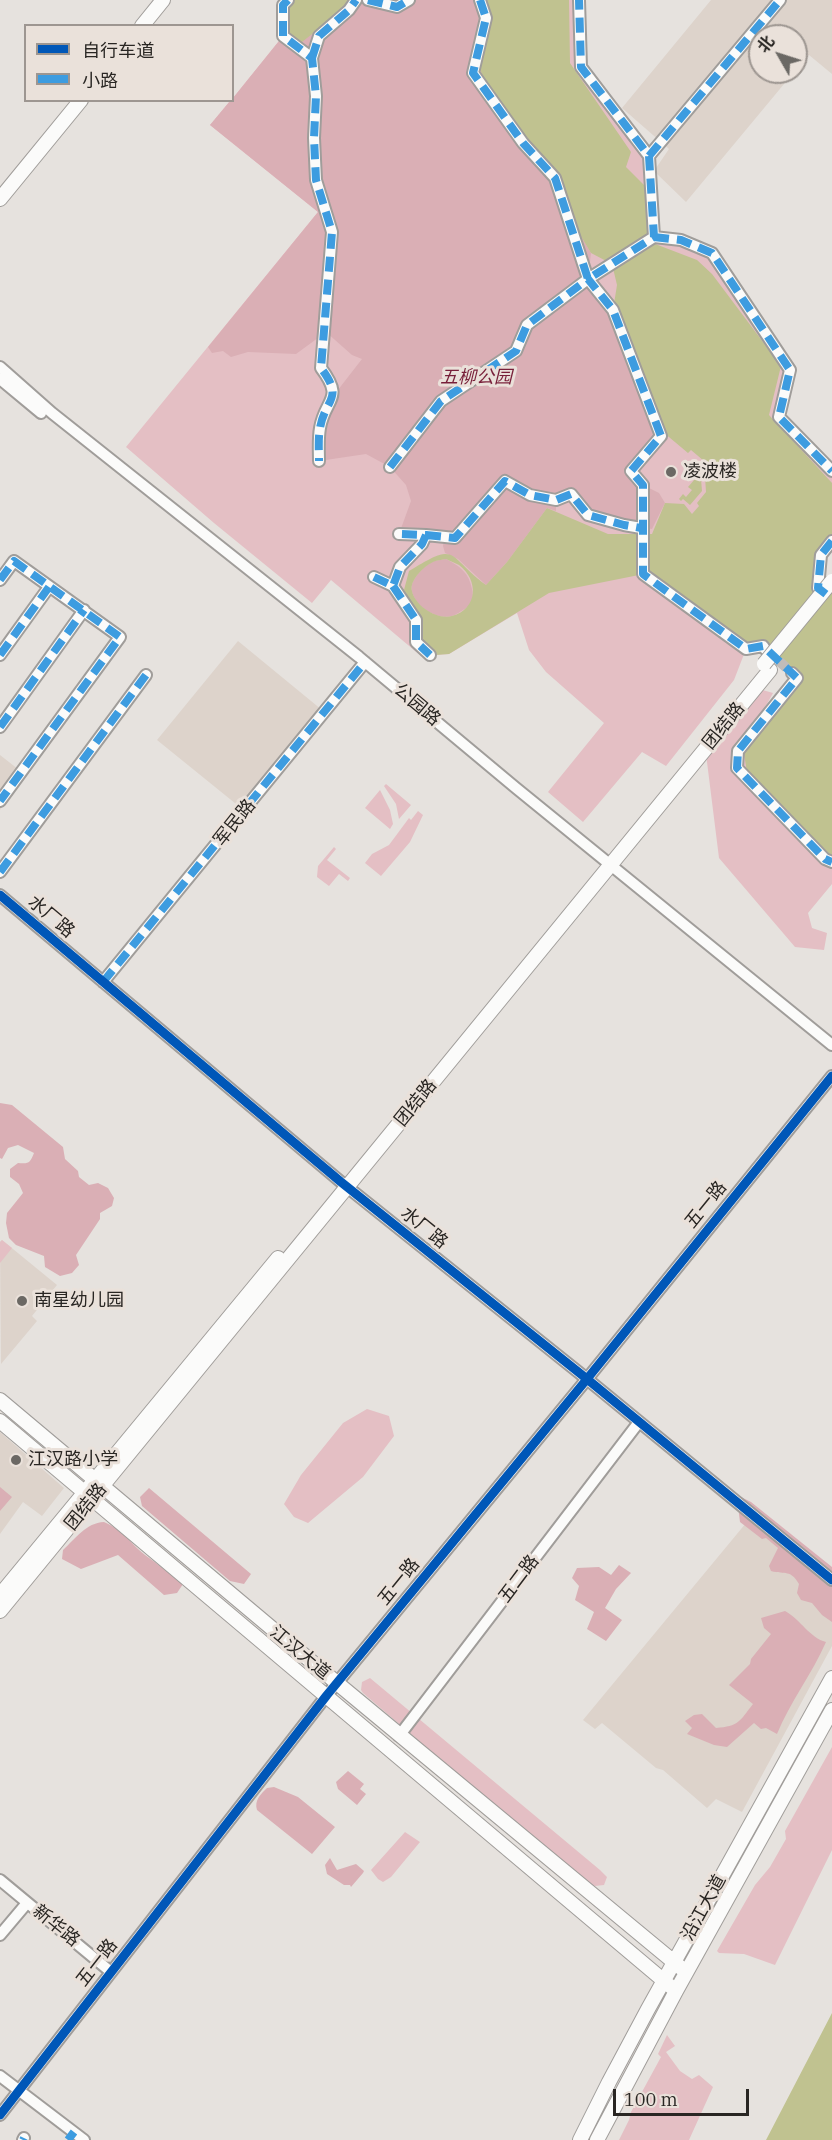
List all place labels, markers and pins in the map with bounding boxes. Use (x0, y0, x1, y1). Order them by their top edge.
place label: 凌波楼 (683, 461, 737, 483)
marker: 凌波楼 (664, 465, 678, 479)
place label: 南星幼儿园 (34, 1290, 124, 1312)
marker: 南星幼儿园 (15, 1294, 29, 1308)
place label: 江汉路小学 (28, 1449, 118, 1471)
marker: 江汉路小学 (9, 1453, 23, 1467)

